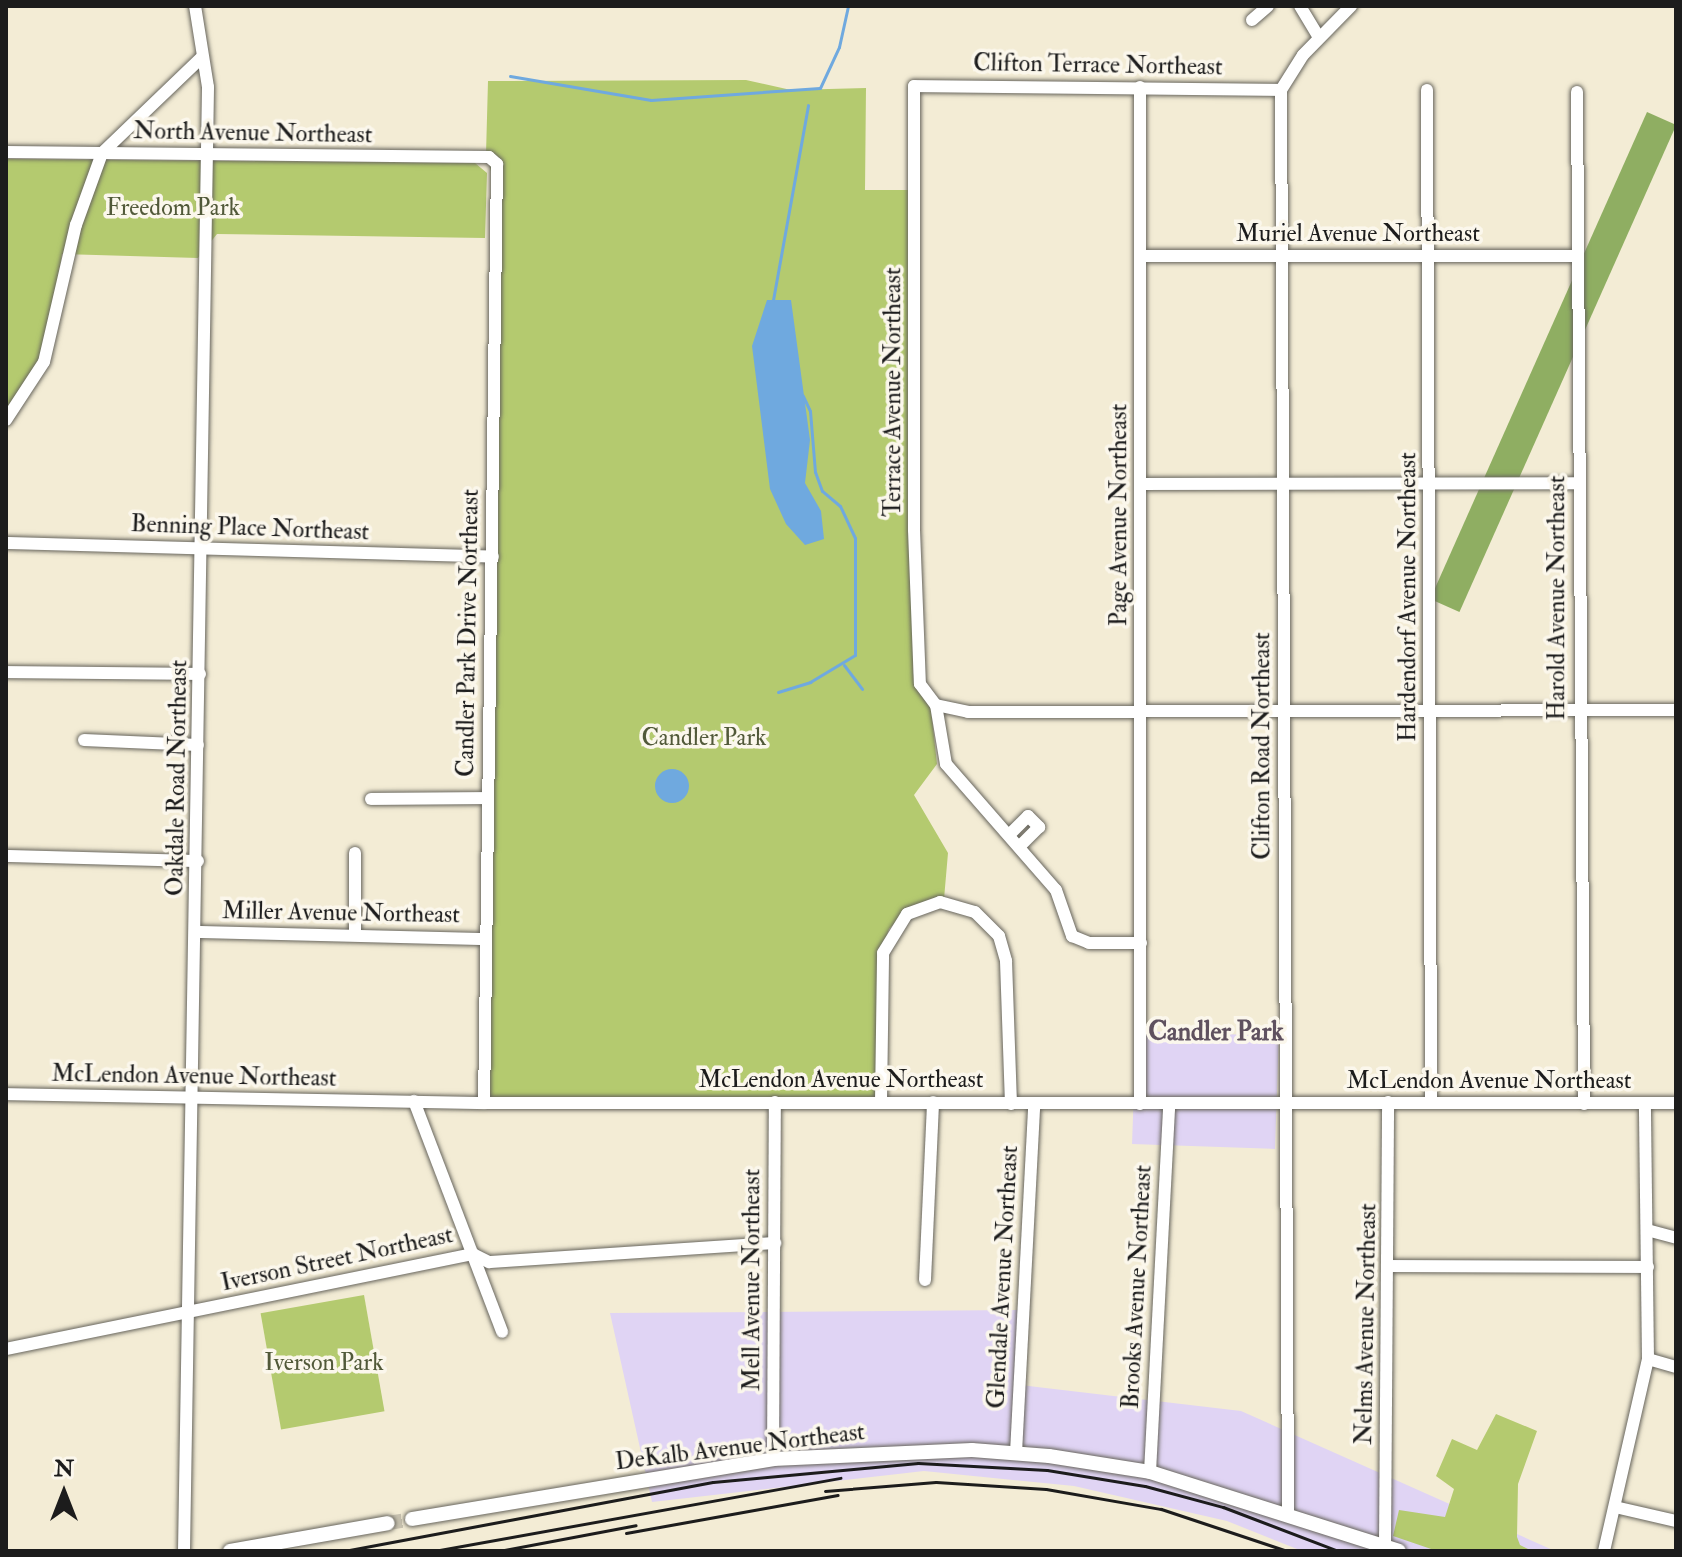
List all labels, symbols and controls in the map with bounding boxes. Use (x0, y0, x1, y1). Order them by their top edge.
street label: Clifton Terrace Northeast (973, 48, 1223, 82)
street label: North Avenue Northeast (133, 117, 373, 149)
park label: Freedom Park (106, 194, 240, 222)
street label: Muriel Avenue Northeast (1236, 220, 1480, 248)
street label: Terrace Avenue Northeast (879, 267, 907, 517)
street label: Page Avenue Northeast (1105, 404, 1133, 626)
street label: Hardendorf Avenue Northeast (1394, 452, 1422, 742)
street label: Harold Avenue Northeast (1543, 476, 1571, 720)
street label: Candler Park Drive Northeast (451, 489, 485, 777)
street label: Benning Place Northeast (130, 509, 370, 547)
street label: Clifton Road Northeast (1248, 632, 1276, 860)
street label: Oakdale Road Northeast (161, 660, 193, 896)
park label: Candler Park (641, 724, 767, 752)
street label: Miller Avenue Northeast (222, 897, 460, 929)
district label: Candler Park (1148, 1017, 1284, 1049)
street label: McLendon Avenue Northeast (51, 1059, 337, 1093)
street label: McLendon Avenue Northeast (698, 1066, 984, 1094)
street label: McLendon Avenue Northeast (1346, 1067, 1632, 1095)
street label: Glendale Avenue Northeast (982, 1145, 1024, 1409)
street label: Brooks Avenue Northeast (1116, 1164, 1158, 1410)
street label: Mell Avenue Northeast (738, 1169, 766, 1391)
street label: Nelms Avenue Northeast (1349, 1203, 1383, 1445)
street label: Iverson Street Northeast (218, 1220, 456, 1298)
park label: Iverson Park (264, 1349, 384, 1377)
street label: DeKalb Avenue Northeast (614, 1417, 866, 1477)
north arrow (24, 1453, 104, 1533)
text: N (54, 1455, 74, 1483)

